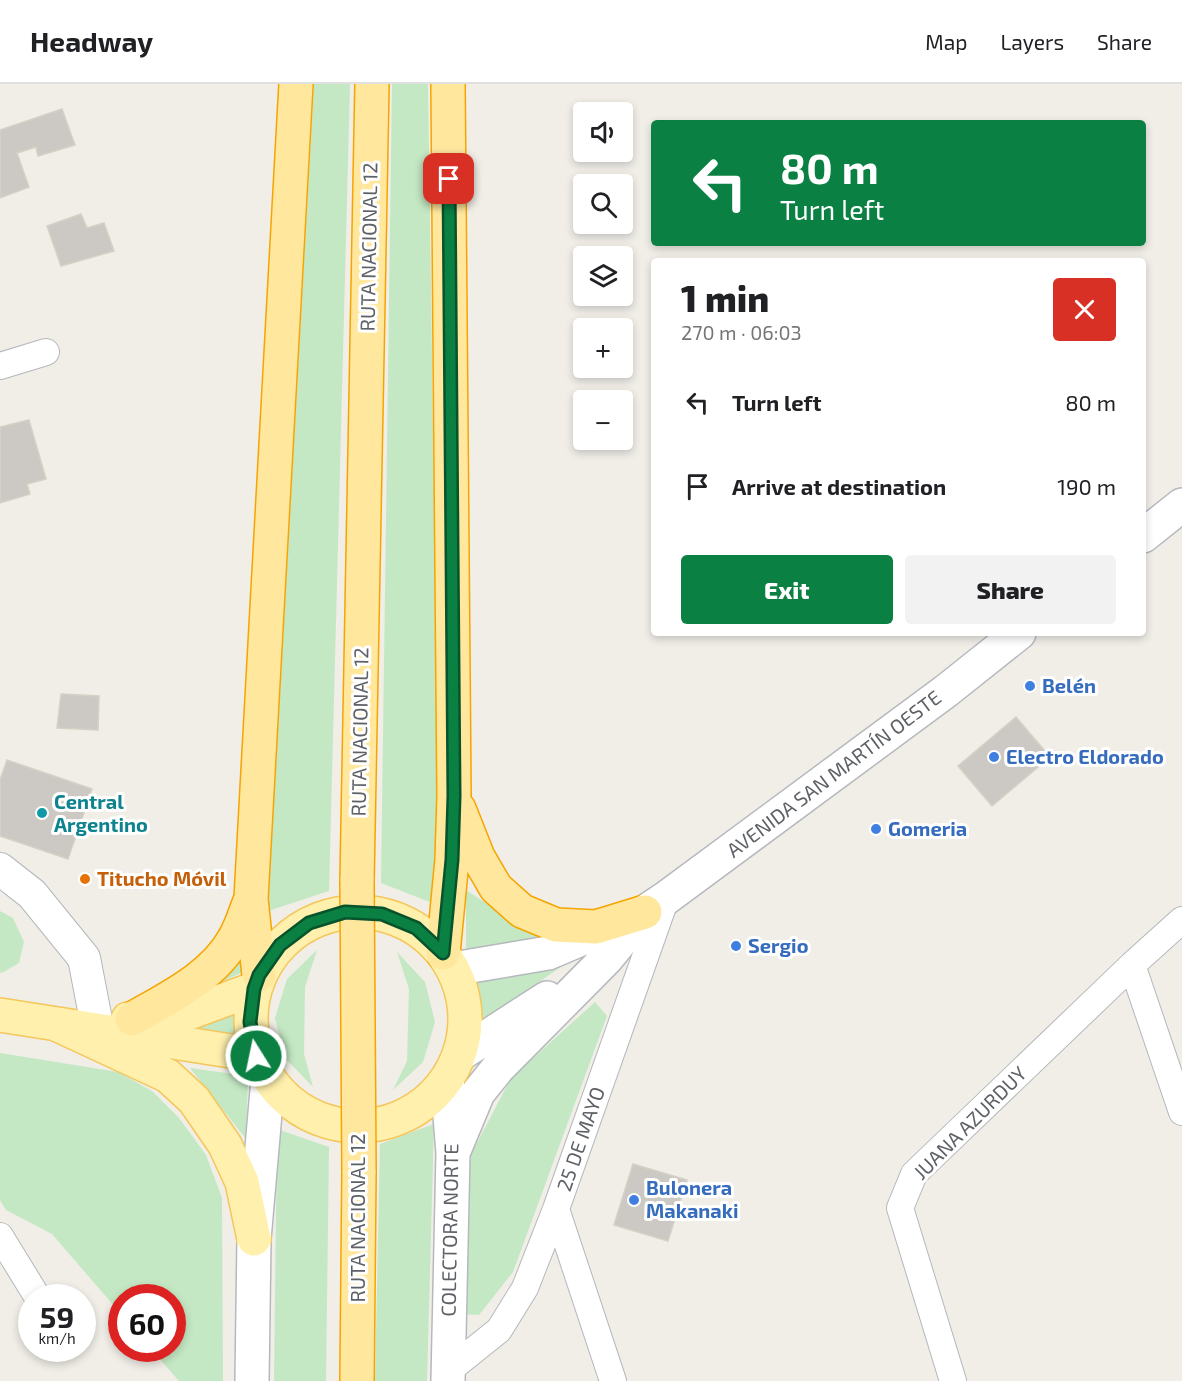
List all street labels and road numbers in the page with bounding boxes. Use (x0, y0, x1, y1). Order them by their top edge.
street label: RUTA NACIONAL 12 (355, 162, 381, 332)
street label: RUTA NACIONAL 12 (346, 647, 372, 817)
street label: AVENIDA SAN MARTÍN OESTE (721, 685, 945, 862)
street label: JUANA AZURDUY (908, 1060, 1031, 1184)
street label: 25 DE MAYO (551, 1083, 609, 1194)
street label: RUTA NACIONAL 12 (345, 1133, 369, 1303)
street label: COLECTORA NORTE (435, 1143, 463, 1317)

